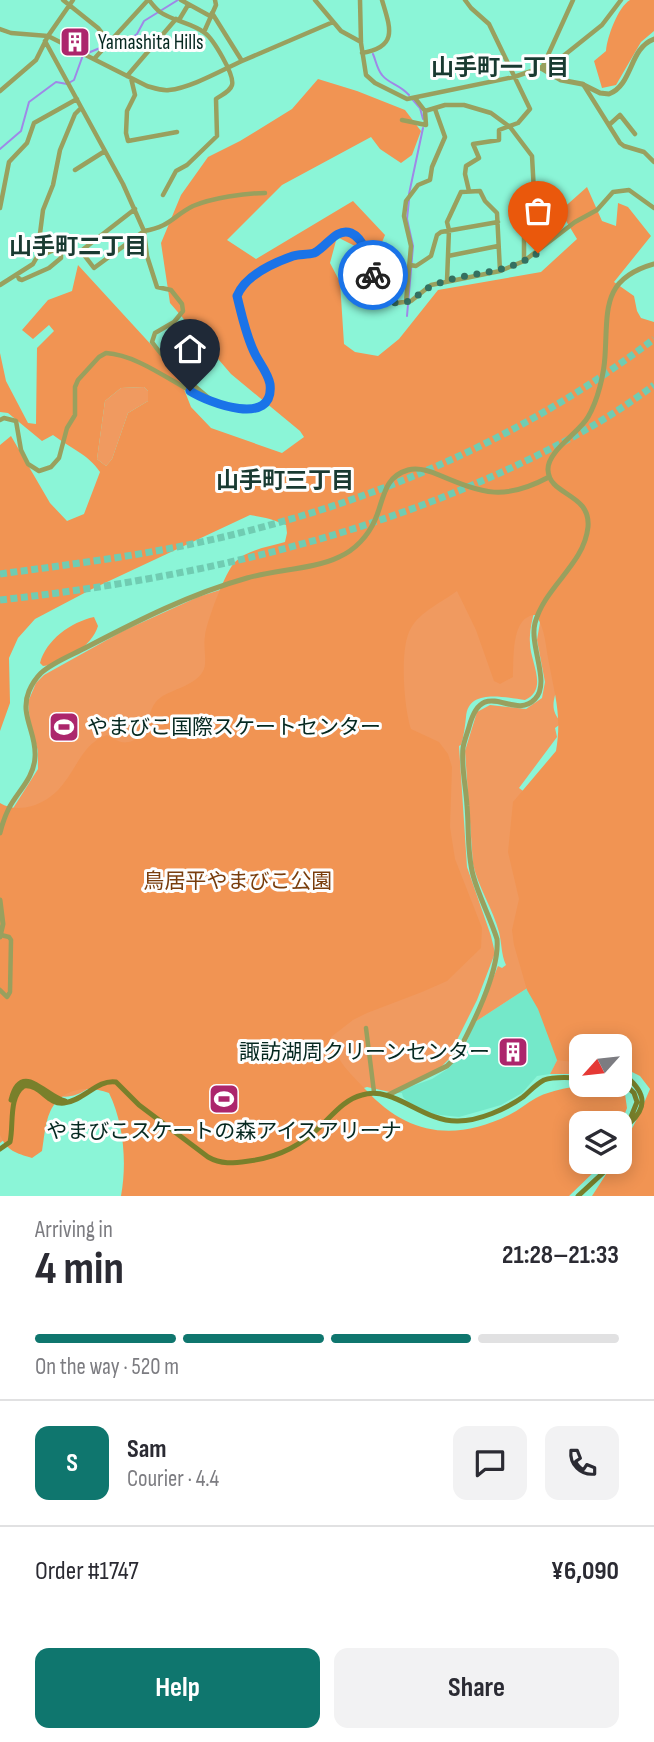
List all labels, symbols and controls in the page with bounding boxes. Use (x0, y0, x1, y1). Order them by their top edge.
building icon: Yamashita Hills (58, 25, 92, 59)
place label: Yamashita Hills (98, 30, 204, 55)
district label: 山手町一丁目 (431, 54, 569, 82)
pin (508, 181, 568, 253)
icon: bag (519, 192, 557, 230)
district label: 山手町二丁目 (9, 233, 147, 261)
courier (338, 240, 408, 310)
icon: bike (354, 256, 392, 294)
pin (160, 319, 220, 391)
icon: home (171, 330, 209, 368)
district label: 山手町三丁目 (216, 467, 354, 495)
sports icon: やまびこ国際スケートセンター (47, 710, 81, 744)
place label: やまびこ国際スケートセンター (87, 715, 381, 740)
park label: 鳥居平やまびこ公園 (144, 869, 333, 894)
north arrow (569, 1034, 632, 1097)
map controls (569, 1034, 632, 1174)
building icon: 諏訪湖周クリーンセンター (496, 1035, 530, 1069)
place label: 諏訪湖周クリーンセンター (239, 1040, 490, 1065)
sports icon: やまびこスケートの森アイスアリーナ (207, 1082, 241, 1116)
button: layers (569, 1111, 632, 1174)
place label: やまびこスケートの森アイスアリーナ (46, 1119, 402, 1144)
text: Arriving in (35, 1216, 113, 1244)
text: 21:28–21:33 (502, 1240, 619, 1271)
text: 4 min (35, 1242, 124, 1297)
text: On the way · 520 m (35, 1353, 179, 1381)
button: chat (453, 1426, 527, 1500)
button: phone (545, 1426, 619, 1500)
text: Sam (127, 1434, 167, 1465)
text: S (66, 1448, 78, 1479)
text: Courier · 4.4 (127, 1465, 219, 1493)
text: Order #1747 (35, 1556, 139, 1587)
text: ¥6,090 (551, 1556, 619, 1587)
button: Help (35, 1648, 320, 1728)
button: Share (334, 1648, 619, 1728)

